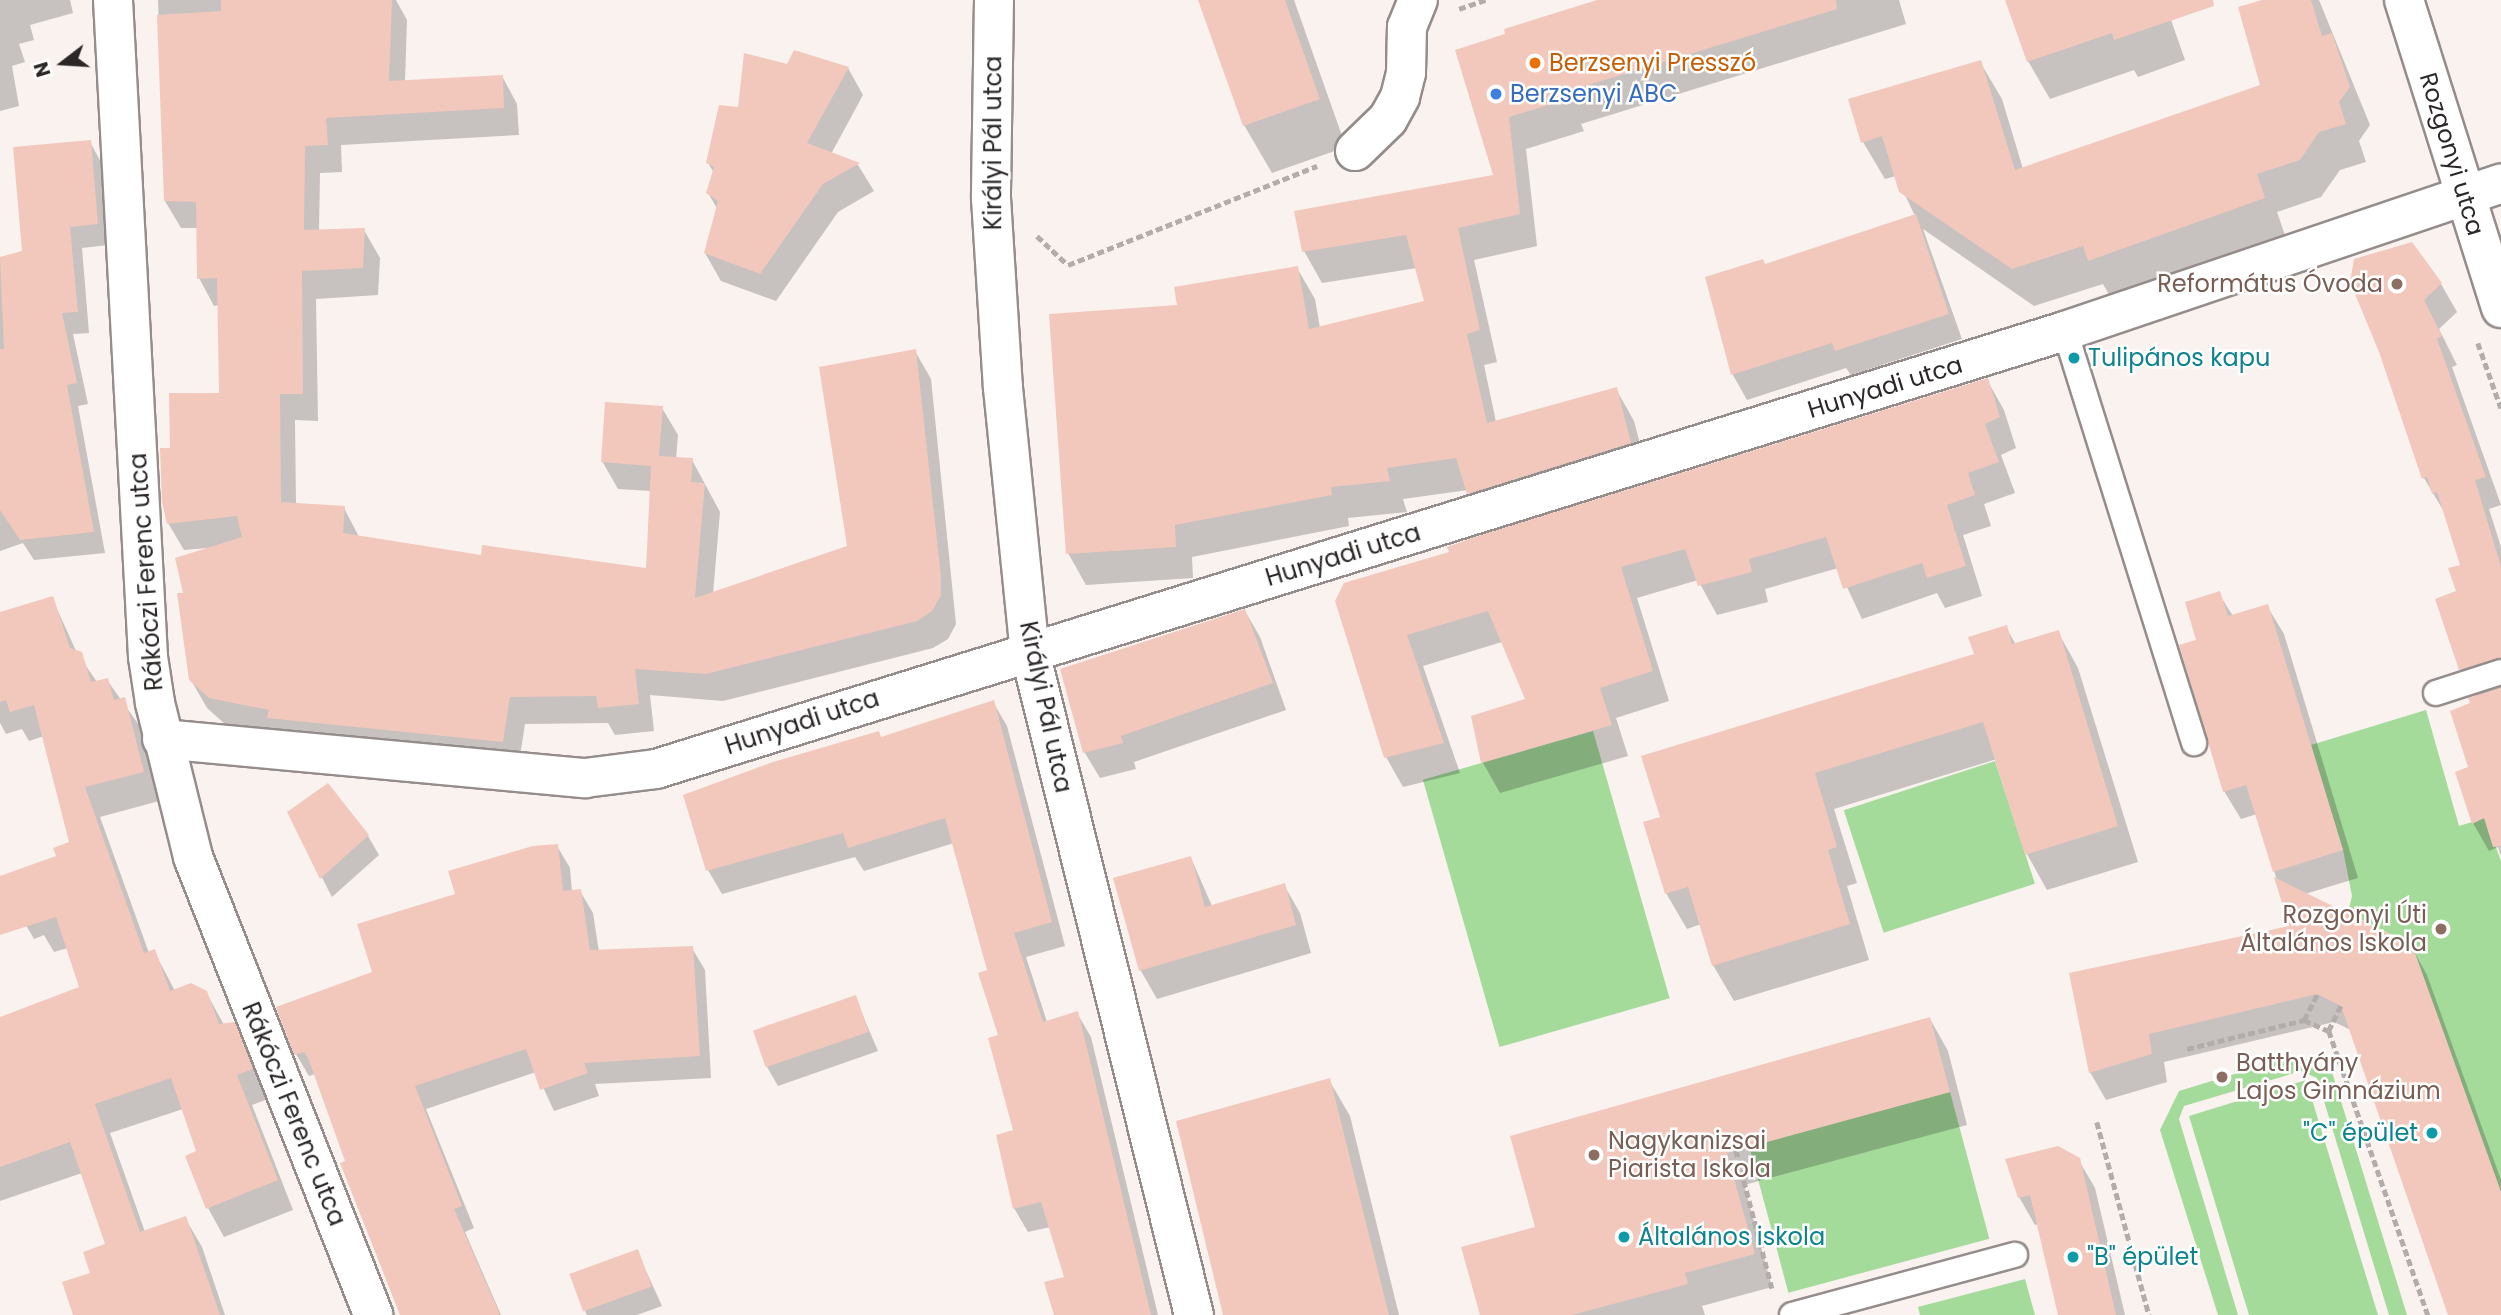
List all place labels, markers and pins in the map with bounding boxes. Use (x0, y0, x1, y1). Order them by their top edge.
place label: Berzsenyi Presszó (1549, 49, 1756, 77)
marker: Berzsenyi Presszó (1527, 55, 1543, 71)
place label: Berzsenyi ABC (1510, 80, 1677, 108)
marker: Berzsenyi ABC (1488, 86, 1504, 102)
place label: Református Óvoda (2157, 270, 2383, 298)
marker: Református Óvoda (2389, 276, 2405, 292)
place label: Tulipános kapu (2088, 344, 2270, 372)
marker: Tulipános kapu (2066, 350, 2082, 366)
place label: Rozgonyi Úti Általános Iskola (2240, 901, 2427, 957)
marker: Rozgonyi Úti Általános Iskola (2433, 921, 2449, 937)
place label: Batthyány Lajos Gimnázium (2236, 1049, 2441, 1105)
marker: Batthyány Lajos Gimnázium (2214, 1069, 2230, 1085)
place label: "C" épület (2303, 1119, 2418, 1147)
marker: "C" épület (2424, 1125, 2440, 1141)
place label: Nagykanizsai Piarista Iskola (1608, 1127, 1771, 1183)
marker: Nagykanizsai Piarista Iskola (1586, 1147, 1602, 1163)
place label: Általános iskola (1638, 1223, 1825, 1251)
marker: Általános iskola (1616, 1229, 1632, 1245)
place label: "B" épület (2087, 1243, 2198, 1271)
marker: "B" épület (2065, 1249, 2081, 1265)

